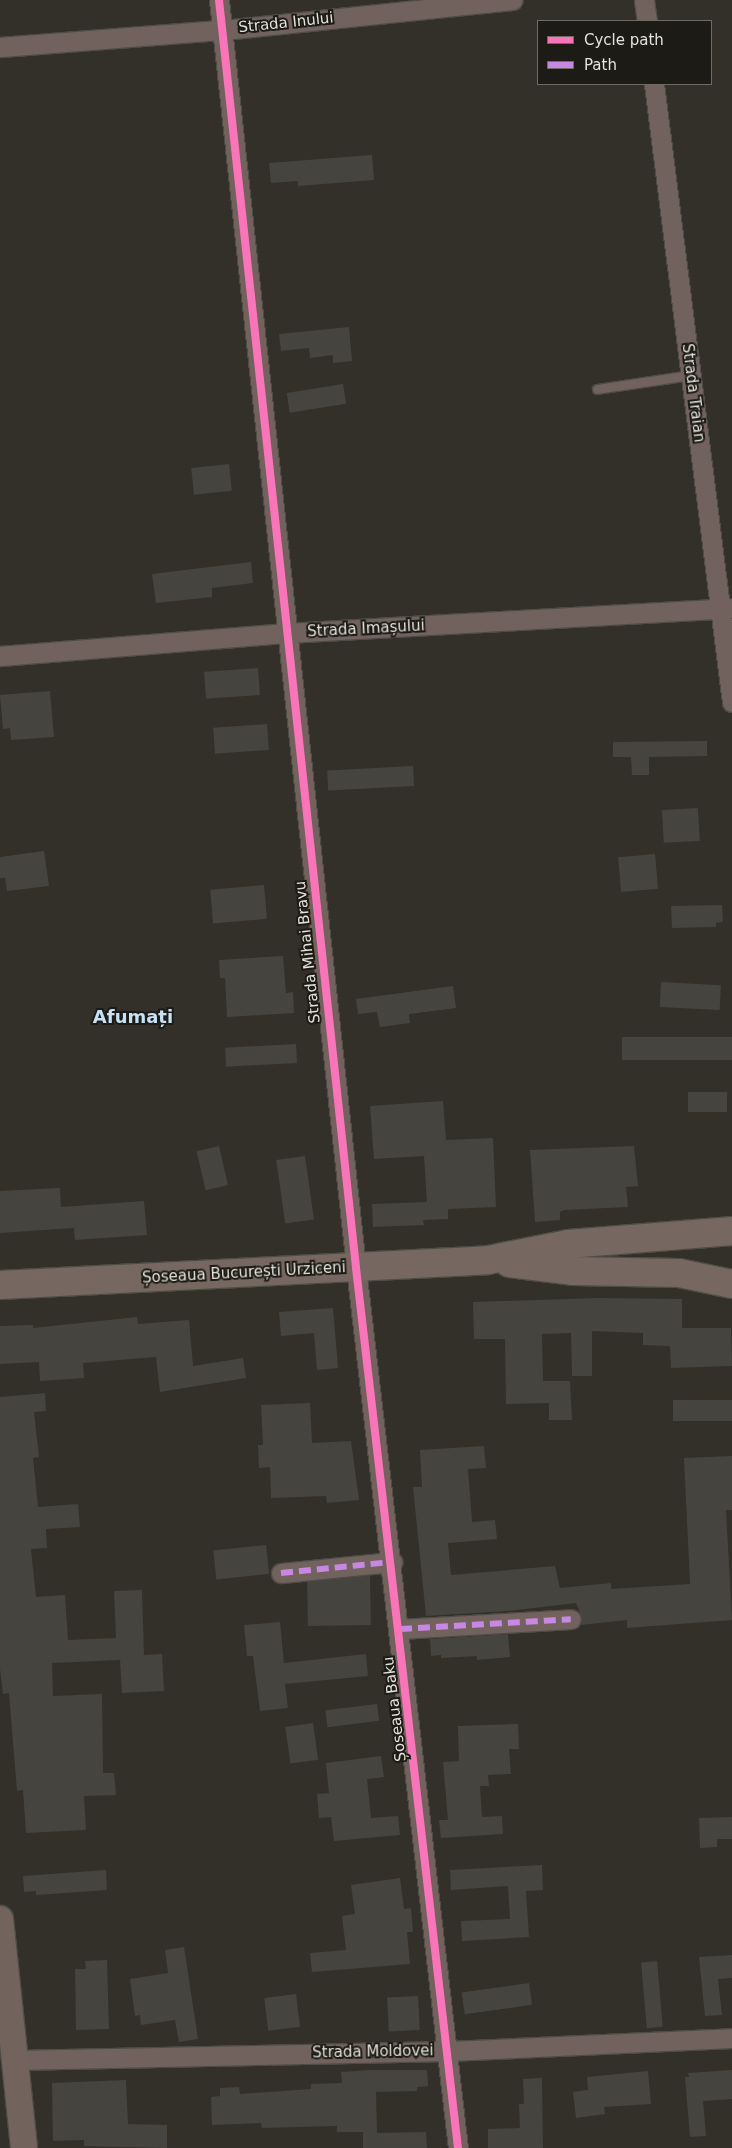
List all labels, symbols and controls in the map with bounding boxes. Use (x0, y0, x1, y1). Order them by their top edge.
street label: Strada Inului (238, 9, 334, 37)
legend (537, 20, 712, 85)
text: Cycle path (584, 31, 664, 49)
text: Path (584, 56, 617, 74)
street label: Strada Traian (678, 343, 708, 443)
street label: Strada Imașului (307, 617, 425, 641)
street label: Strada Mihai Bravu (292, 880, 324, 1024)
district label: Afumați (93, 1006, 173, 1028)
street label: Șoseaua București Urziceni (142, 1259, 346, 1287)
street label: Șoseaua Baku (380, 1655, 410, 1763)
street label: Strada Moldovei (312, 2042, 434, 2062)

